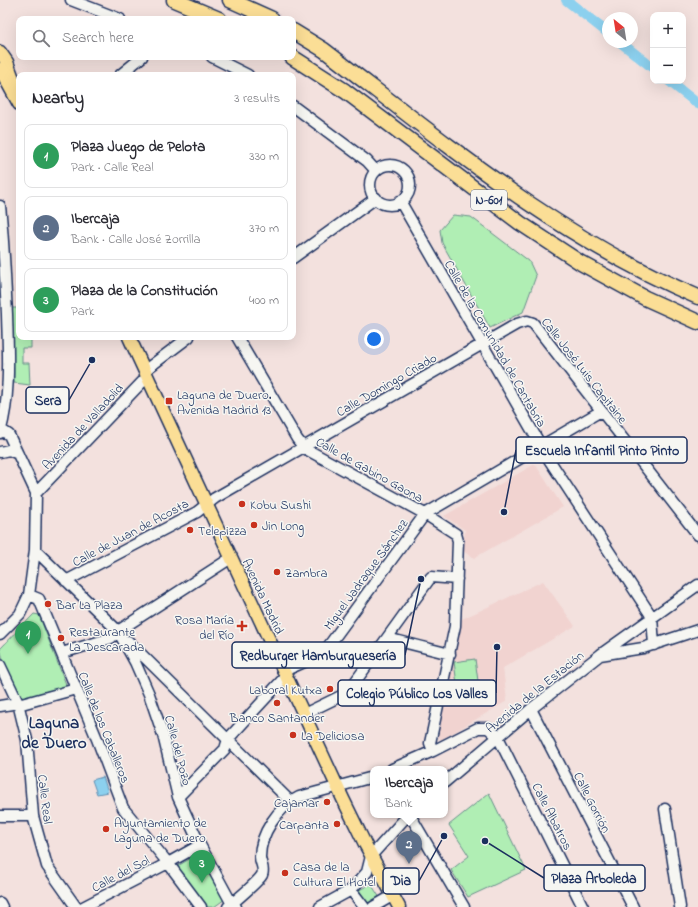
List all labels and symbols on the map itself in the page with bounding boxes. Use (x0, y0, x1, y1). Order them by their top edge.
north arrow (602, 12, 638, 48)
road number: N-601 (471, 190, 507, 210)
street label: Calle de la Comunidad de Cantabria (439, 257, 550, 431)
street label: Calle José Luis Capitaine (536, 314, 632, 428)
your location (364, 329, 384, 349)
street label: Calle Domingo Criado (333, 349, 441, 423)
street label: Avenida de Valladolid (38, 379, 129, 474)
place label: Laguna de Duero. Avenida Madrid 13 (177, 386, 272, 420)
callout: Sera (26, 387, 69, 413)
text: Sera (34, 391, 62, 412)
marker: Laguna de Duero. Avenida Madrid 13 (164, 396, 174, 406)
street label: Calle de Gabino Gaona (312, 433, 426, 508)
callout: Escuela Infantil Pinto Pinto (516, 437, 687, 463)
text: Escuela Infantil Pinto Pinto (525, 441, 679, 462)
street label: Calle de Juan de Acosta (69, 495, 192, 572)
place label: Kobu Sushi (250, 496, 311, 515)
marker: Kobu Sushi (237, 499, 247, 509)
street label: Miguel Jadraque Sánchez (319, 515, 414, 635)
place label: Jin Long (262, 517, 304, 537)
marker: Jin Long (249, 520, 259, 530)
place label: Telepizza (198, 522, 247, 541)
marker: Telepizza (185, 525, 195, 535)
street label: Avenida Madrid (237, 556, 289, 638)
place label: Zambra (285, 564, 327, 583)
marker: Zambra (272, 567, 282, 577)
place label: Bar La Plaza (55, 596, 123, 615)
marker: Bar La Plaza (43, 599, 53, 609)
place label: Rosa María del Río (175, 611, 234, 645)
pin: 1 (15, 621, 41, 654)
marker: Rosa María del Río (237, 621, 247, 631)
place label: Restaurante La Descarada (69, 623, 144, 657)
marker: Restaurante La Descarada (56, 633, 66, 643)
callout: Redburger Hamburguesería (232, 642, 405, 668)
text: Redburger Hamburguesería (239, 646, 397, 669)
street label: Avenida de la Estación (482, 647, 588, 738)
street label: Calle de los Caballeros (73, 669, 135, 786)
callout: Colegio Público Los Valles (338, 680, 496, 706)
place label: Laboral Kutxa (249, 681, 322, 700)
marker: Laboral Kutxa (325, 684, 335, 694)
text: Colegio Público Los Valles (346, 684, 488, 707)
marker: Banco Santander (272, 698, 282, 708)
place label: Banco Santander (229, 709, 325, 728)
district label: Laguna de Duero (21, 711, 87, 756)
street label: Calle del Pozo (159, 713, 196, 788)
place label: La Deliciosa (301, 727, 364, 746)
marker: La Deliciosa (288, 730, 298, 740)
street label: Calle Gorrión (568, 769, 615, 836)
street label: Calle Real (32, 773, 57, 825)
street label: Calle Albatros (527, 780, 577, 854)
place label: Cajamar (274, 794, 320, 813)
marker: Cajamar (322, 797, 332, 807)
place label: Ayuntamiento de Laguna de Duero (114, 814, 207, 849)
place label: Carpanta (279, 816, 329, 835)
marker: Carpanta (332, 819, 342, 829)
marker: Ayuntamiento de Laguna de Duero (101, 824, 111, 834)
pin: 2 (396, 831, 422, 864)
pin: 3 (189, 850, 215, 883)
street label: Calle del Sol (88, 851, 153, 898)
place label: Casa de la Cultura El Hotel (293, 858, 376, 892)
callout: Plaza Arboleda (544, 865, 645, 891)
marker: Casa de la Cultura El Hotel (280, 868, 290, 878)
callout: Dia (383, 868, 419, 894)
text: Plaza Arboleda (551, 869, 637, 890)
text: Dia (390, 871, 412, 892)

